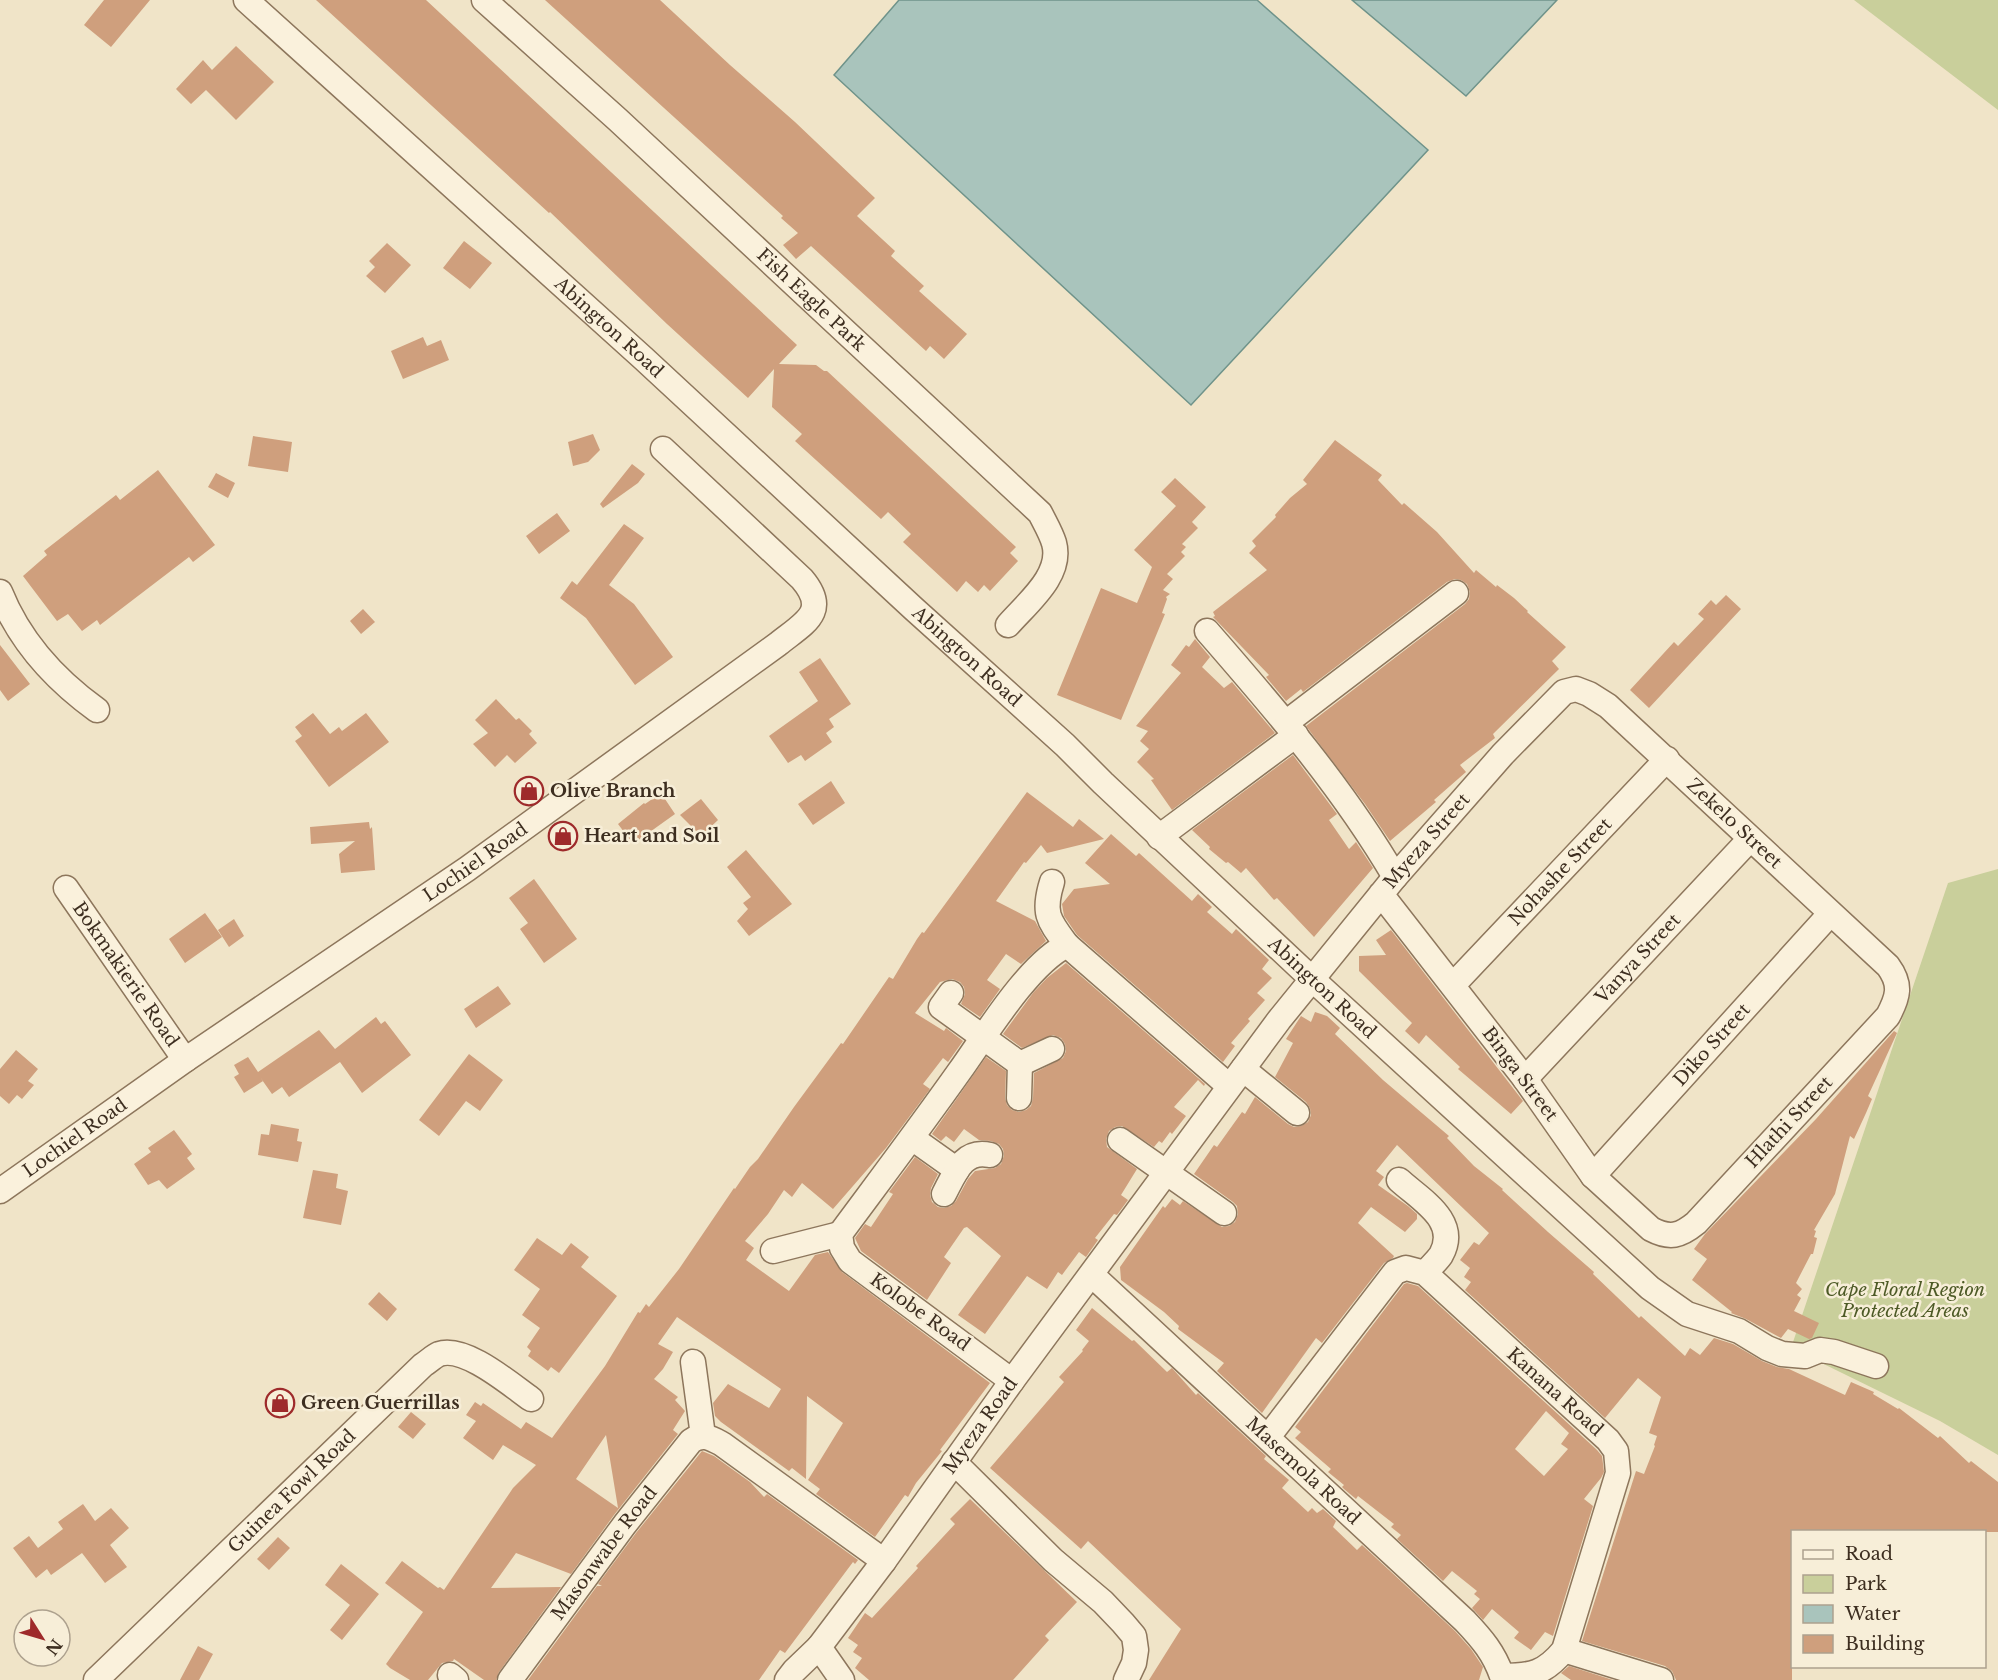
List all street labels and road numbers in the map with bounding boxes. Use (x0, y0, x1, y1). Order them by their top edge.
street label: Fish Eagle Park (752, 244, 870, 356)
street label: Abington Road (549, 272, 668, 382)
street label: Abington Road (907, 601, 1026, 711)
street label: Zekelo Street (1682, 774, 1787, 873)
street label: Myeza Street (1379, 789, 1475, 893)
street label: Nohashe Street (1504, 813, 1617, 930)
street label: Lochiel Road (419, 818, 532, 906)
street label: Bokmakierie Road (68, 897, 184, 1051)
street label: Vanya Street (1590, 909, 1685, 1009)
street label: Abington Road (1263, 932, 1381, 1043)
street label: Diko Street (1669, 999, 1755, 1091)
street label: Binga Street (1477, 1023, 1563, 1126)
street label: Hlathi Street (1741, 1072, 1837, 1172)
street label: Lochiel Road (19, 1094, 131, 1182)
street label: Kolobe Road (866, 1268, 974, 1356)
street label: Kanana Road (1502, 1343, 1608, 1441)
street label: Myeza Road (938, 1373, 1022, 1478)
street label: Masemola Road (1241, 1412, 1365, 1529)
street label: Guinea Fowl Road (224, 1425, 360, 1558)
street label: Masonwabe Road (547, 1482, 662, 1625)

